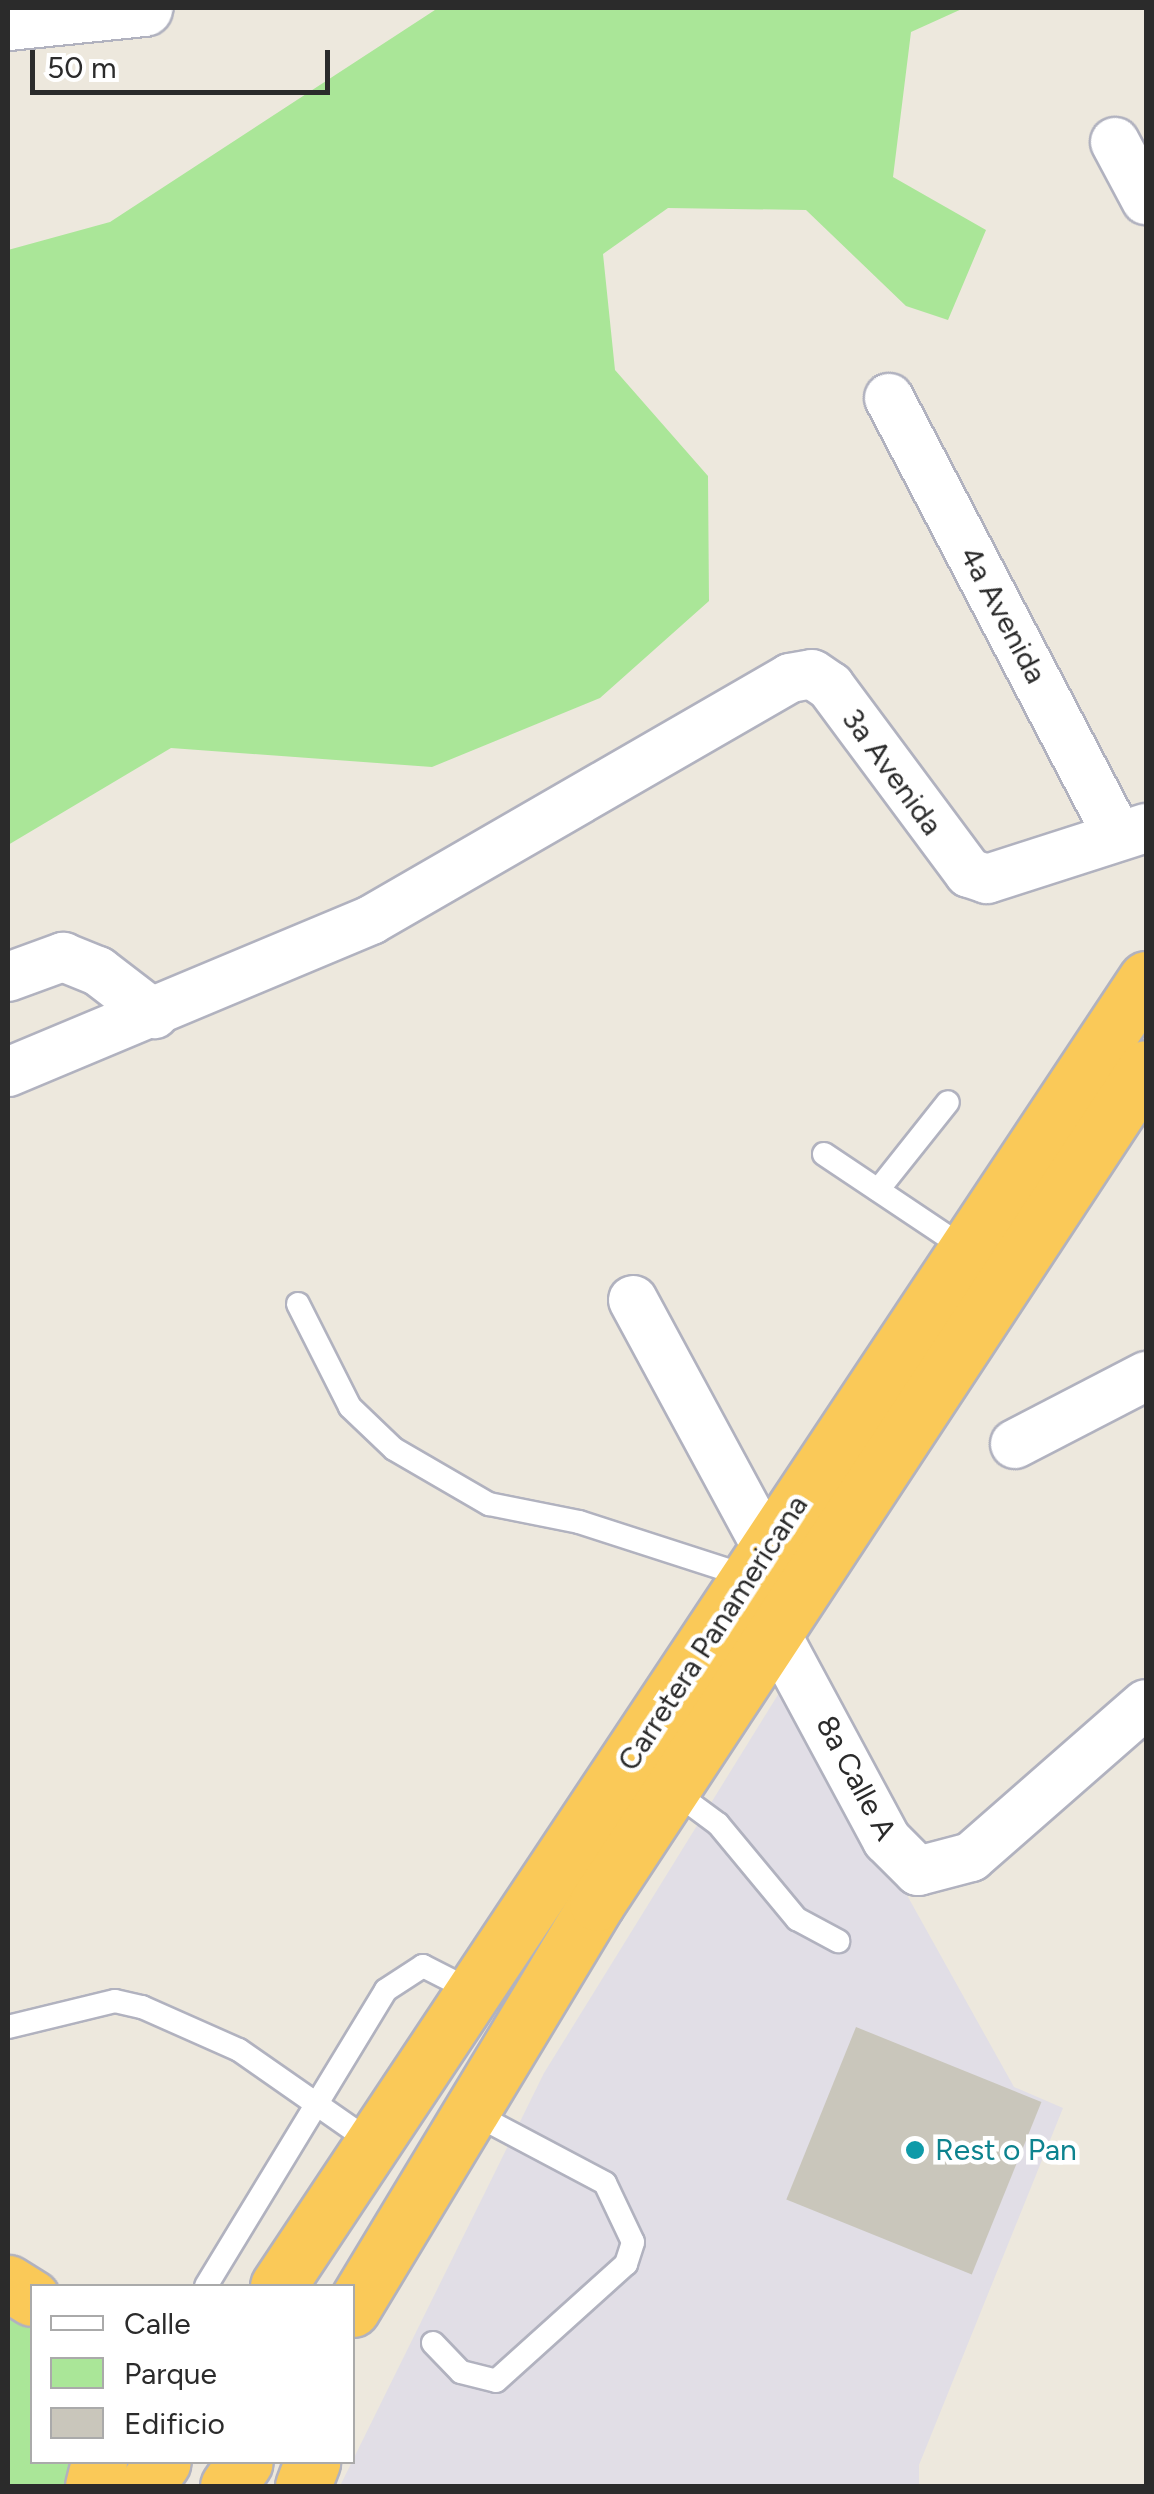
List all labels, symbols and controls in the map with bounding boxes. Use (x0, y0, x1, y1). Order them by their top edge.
scale bar (35, 30, 335, 92)
text: 50 m (47, 49, 116, 86)
street label: 4a Avenida (952, 541, 1054, 689)
street label: 3a Avenida (834, 702, 950, 842)
street label: Carretera Panamericana (610, 1489, 816, 1777)
street label: 8a Calle A (808, 1710, 904, 1846)
place label: Rest o Pan (935, 2132, 1077, 2168)
marker: Rest o Pan (904, 2139, 926, 2161)
legend (30, 2284, 355, 2464)
text: Calle (124, 2305, 191, 2342)
text: Parque (124, 2355, 217, 2392)
text: Edificio (124, 2405, 225, 2442)

